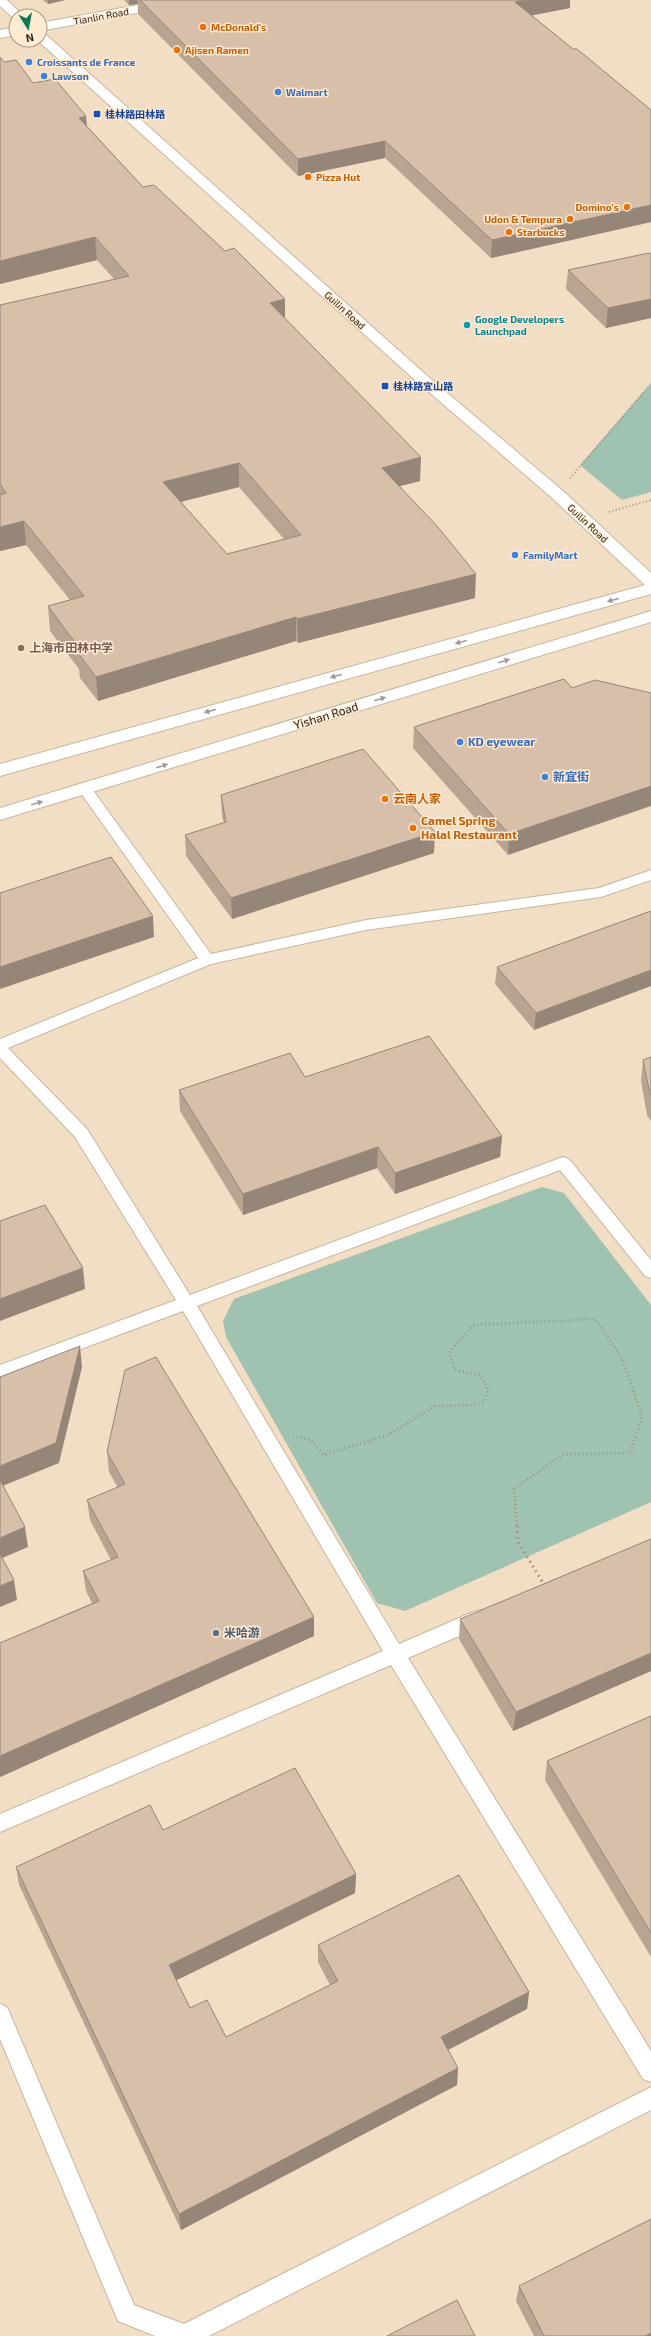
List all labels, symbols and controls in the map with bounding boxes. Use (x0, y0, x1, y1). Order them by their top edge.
street label: Tianlin Road (72, 5, 130, 27)
north arrow (8, 8, 48, 48)
place label: McDonald's (211, 21, 266, 33)
marker: McDonald's (198, 22, 208, 32)
text: N (25, 31, 35, 45)
place label: Ajisen Ramen (185, 44, 249, 56)
marker: Ajisen Ramen (172, 45, 182, 55)
place label: Croissants de France (37, 56, 136, 68)
marker: Croissants de France (24, 57, 34, 67)
place label: Lawson (52, 70, 89, 82)
marker: Lawson (39, 71, 49, 81)
place label: Walmart (286, 86, 328, 98)
marker: Walmart (273, 87, 283, 97)
place label: 桂林路田林路 (105, 108, 166, 120)
marker: 桂林路田林路 (92, 109, 102, 119)
place label: Pizza Hut (316, 171, 360, 183)
marker: Pizza Hut (303, 172, 313, 182)
place label: Domino's (576, 201, 619, 213)
marker: Domino's (622, 202, 632, 212)
place label: Udon & Tempura (484, 213, 562, 225)
marker: Udon & Tempura (565, 214, 575, 224)
place label: Starbucks (517, 226, 565, 238)
marker: Starbucks (504, 227, 514, 237)
street label: Guilin Road (322, 288, 368, 332)
place label: Google Developers Launchpad (475, 313, 564, 337)
marker: Google Developers Launchpad (462, 320, 472, 330)
place label: 桂林路宜山路 (393, 380, 454, 392)
marker: 桂林路宜山路 (380, 381, 390, 391)
street label: Guilin Road (565, 501, 611, 545)
place label: FamilyMart (523, 549, 578, 562)
marker: FamilyMart (510, 550, 520, 560)
one-way arrow (607, 597, 619, 603)
one-way arrow (455, 639, 467, 645)
place label: 上海市田林中学 (29, 640, 113, 654)
marker: 上海市田林中学 (16, 643, 26, 653)
one-way arrow (499, 658, 511, 664)
one-way arrow (329, 673, 341, 679)
one-way arrow (374, 696, 386, 702)
street label: Yishan Road (292, 699, 360, 731)
one-way arrow (204, 708, 216, 714)
place label: KD eyewear (468, 734, 535, 749)
marker: KD eyewear (455, 737, 465, 747)
one-way arrow (156, 763, 168, 769)
place label: 新宜街 (553, 769, 589, 783)
marker: 新宜街 (540, 772, 550, 782)
place label: 云南人家 (393, 791, 441, 805)
marker: 云南人家 (380, 794, 390, 804)
one-way arrow (32, 800, 44, 806)
place label: Camel Spring Halal Restaurant (421, 813, 517, 841)
marker: Camel Spring Halal Restaurant (408, 823, 418, 833)
place label: 米哈游 (224, 1625, 260, 1639)
marker: 米哈游 (211, 1628, 221, 1638)

